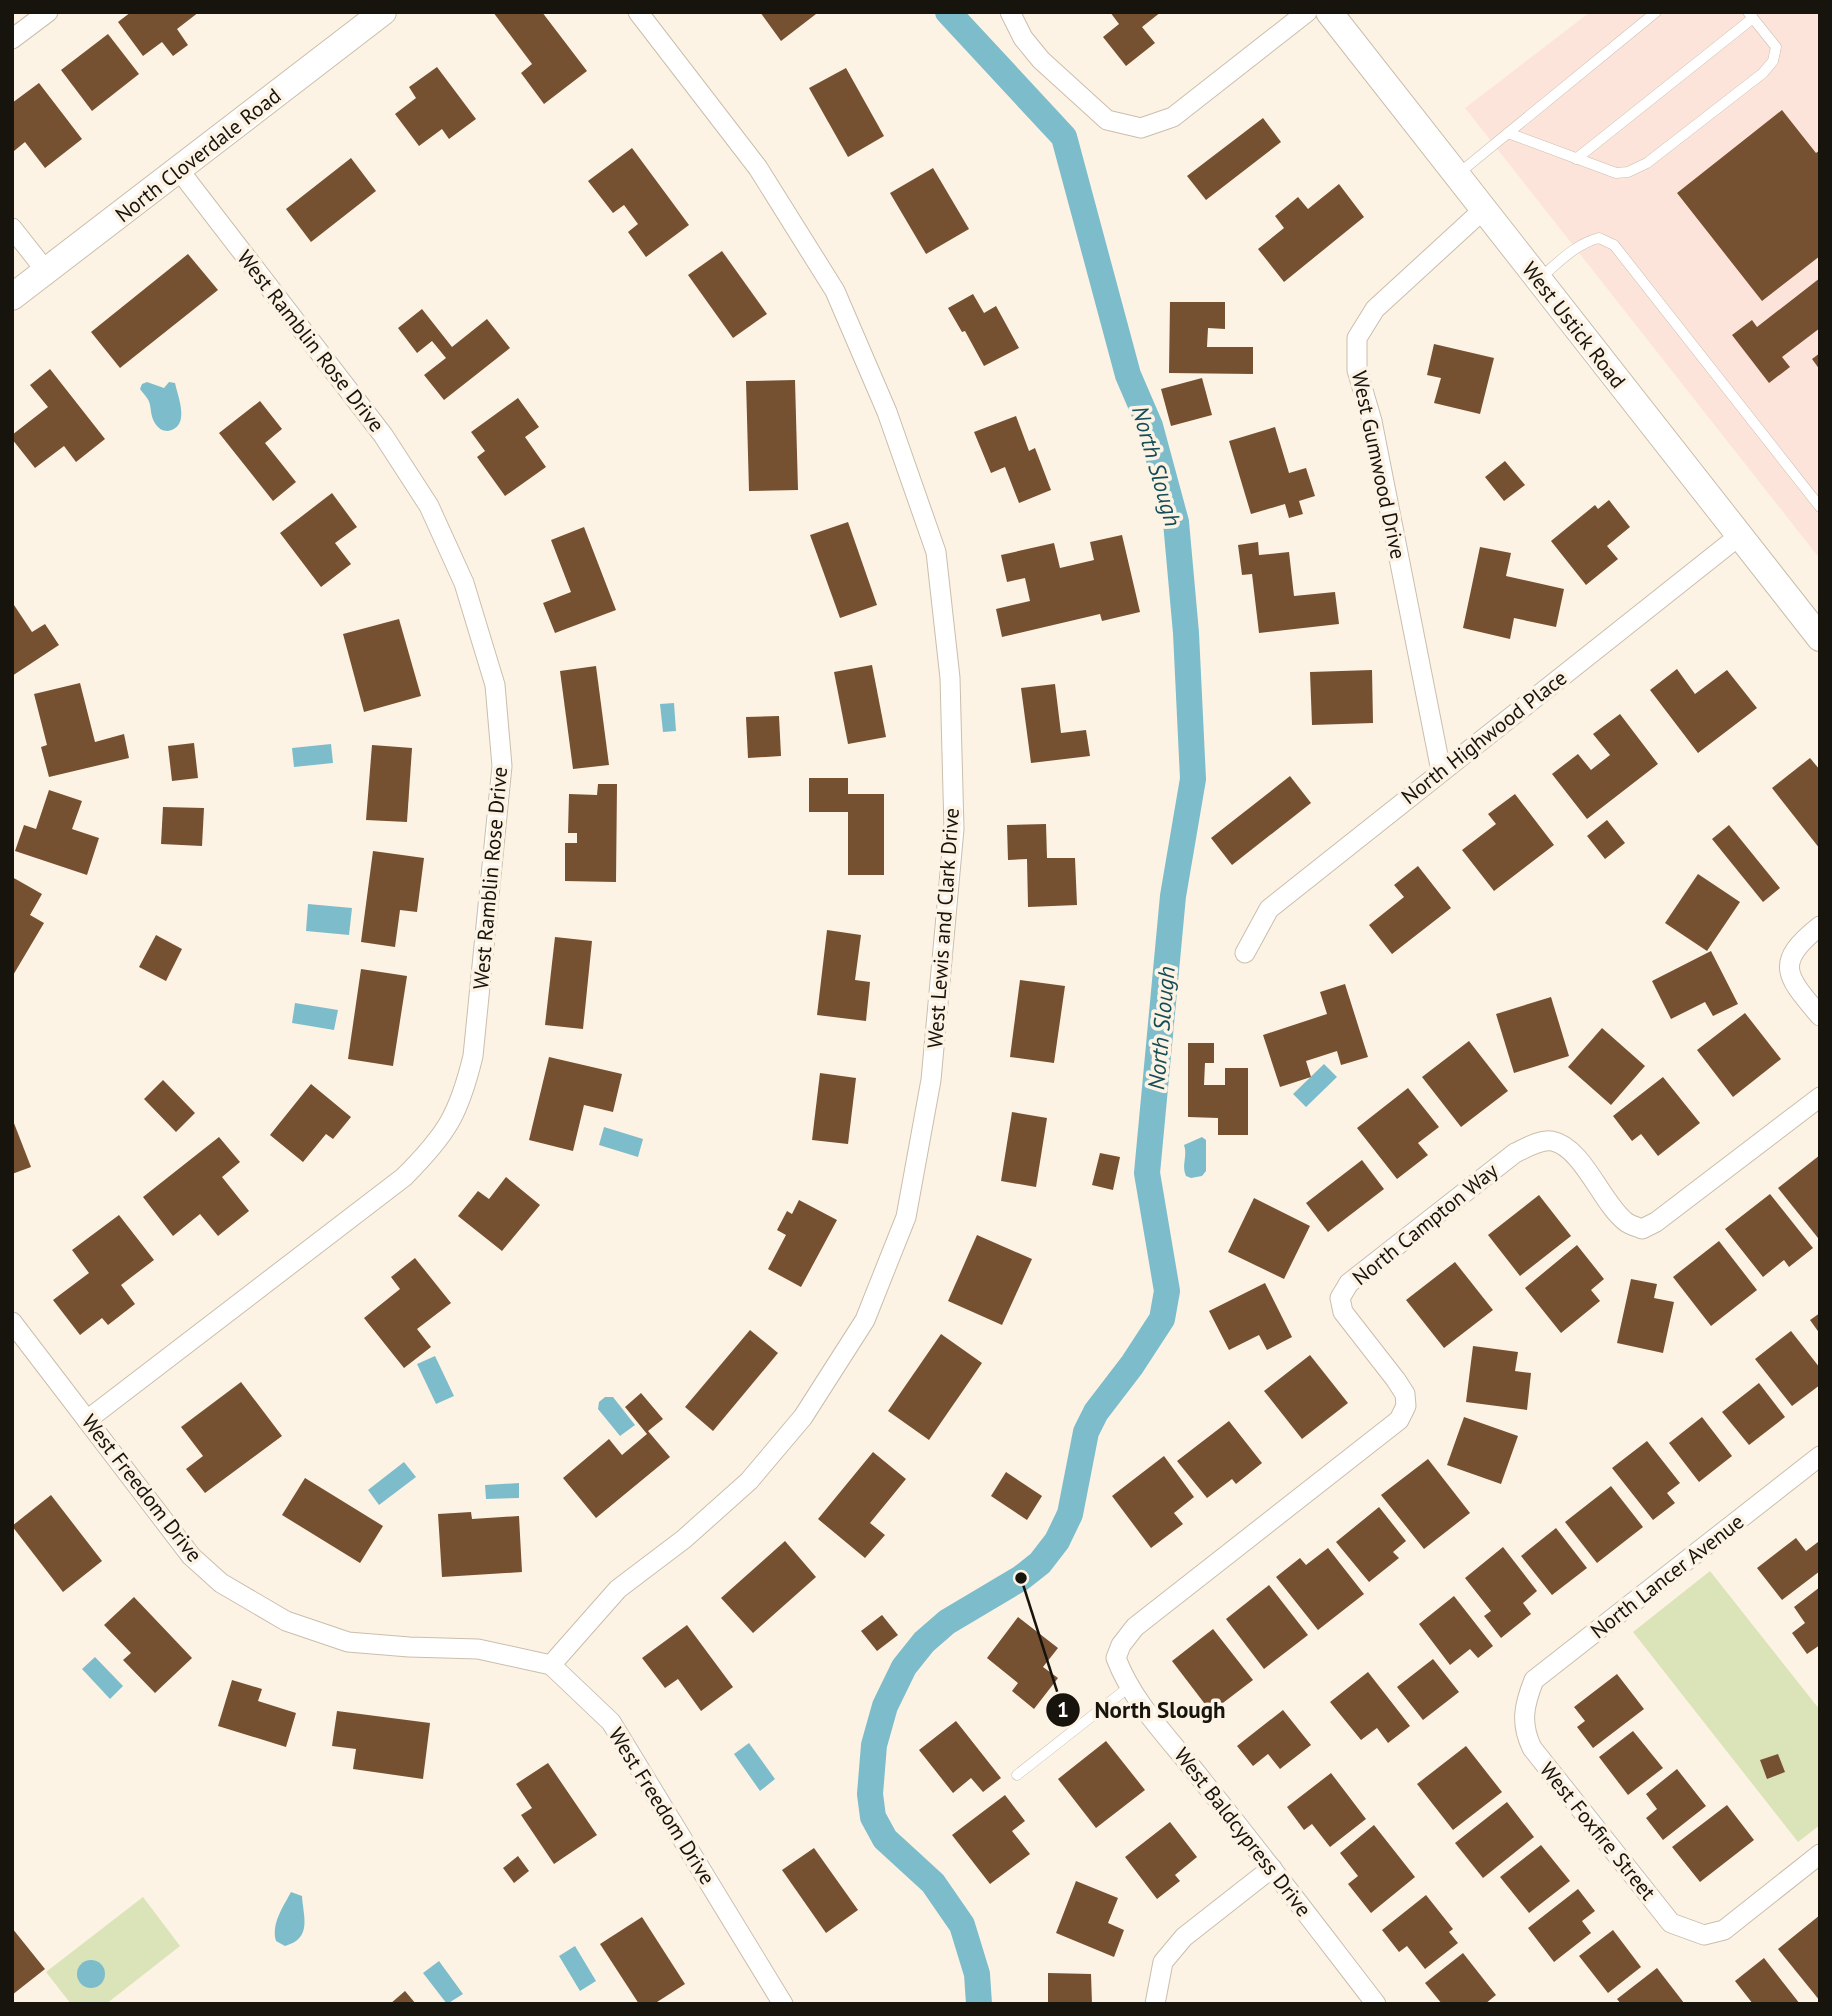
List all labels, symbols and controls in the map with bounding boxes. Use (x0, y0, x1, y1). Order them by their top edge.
street label: North Cloverdale Road (110, 82, 286, 228)
street label: West Ramblin Rose Drive (232, 245, 390, 437)
street label: West Ustick Road (1516, 256, 1632, 394)
street label: West Gumwood Drive (1346, 368, 1412, 562)
water label: North Slough (1126, 402, 1188, 530)
street label: North Highwood Place (1396, 664, 1572, 810)
street label: West Ramblin Rose Drive (467, 765, 513, 991)
street label: West Lewis and Clark Drive (921, 807, 965, 1049)
water label: North Slough (1141, 965, 1181, 1091)
street label: North Campton Way (1347, 1157, 1503, 1291)
street label: West Freedom Drive (76, 1409, 208, 1567)
street label: North Lancer Avenue (1585, 1508, 1749, 1644)
callout: North Slough (1045, 1688, 1239, 1732)
text: North Slough (1094, 1695, 1226, 1724)
text: 1 (1057, 1696, 1069, 1723)
street label: West Freedom Drive (603, 1722, 721, 1890)
street label: West Baldcypress Drive (1169, 1742, 1317, 1922)
street label: West Foxfire Street (1534, 1757, 1662, 1905)

